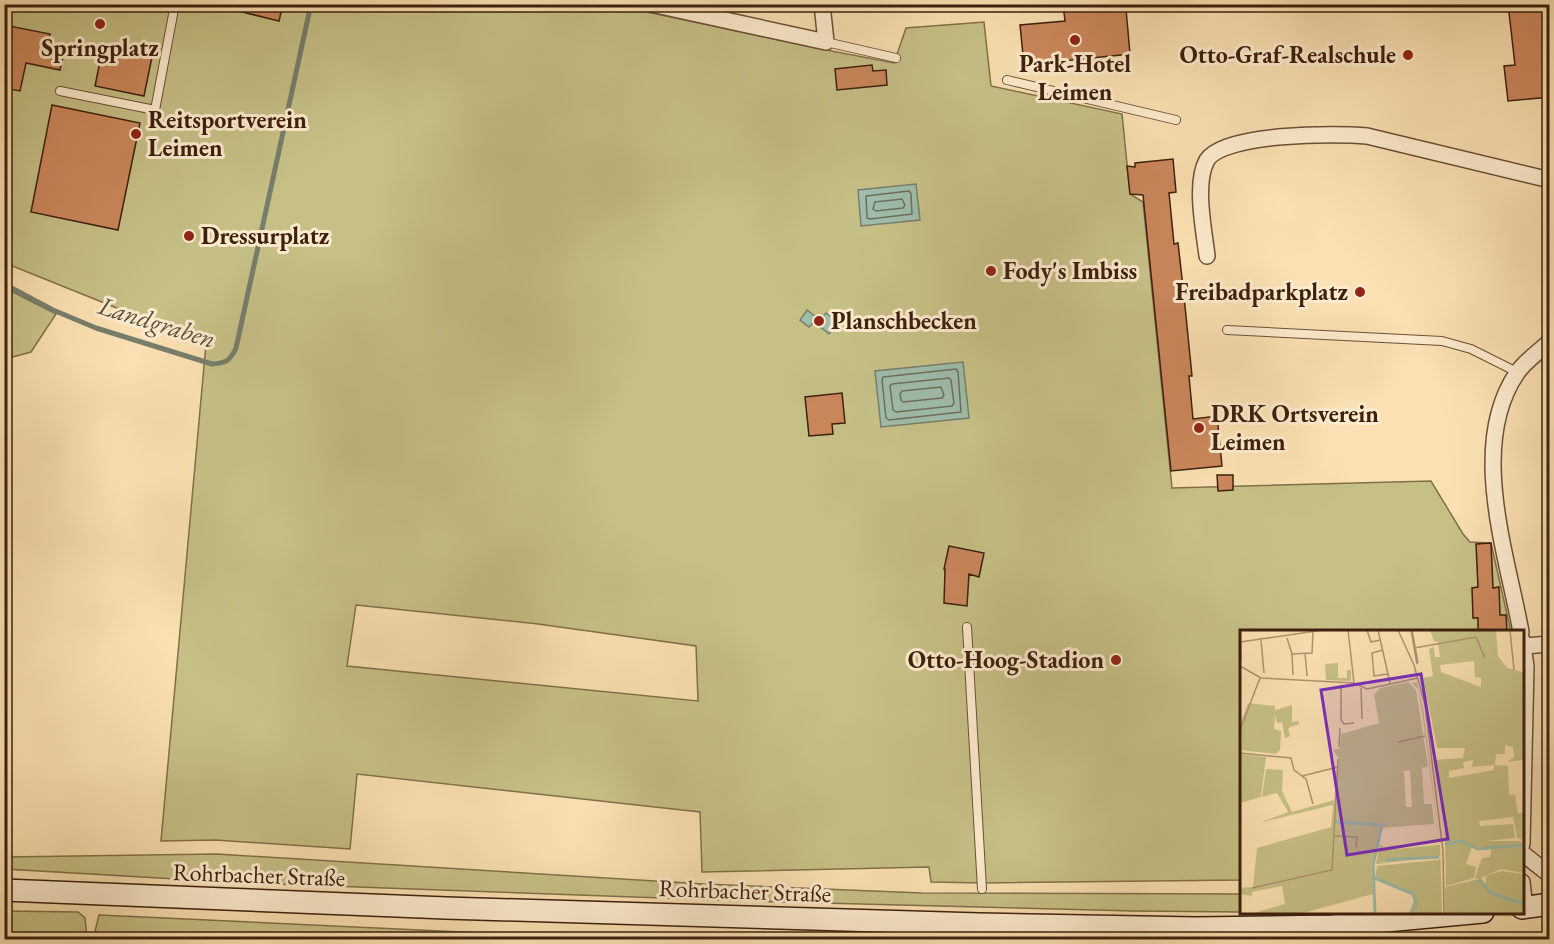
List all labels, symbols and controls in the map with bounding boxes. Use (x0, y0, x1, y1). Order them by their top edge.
marker: Springplatz (93, 17, 107, 31)
place label: Springplatz (41, 32, 159, 64)
marker: Park-Hotel Leimen (1068, 33, 1082, 47)
place label: Otto-Graf-Realschule (1179, 39, 1396, 70)
place label: Park-Hotel Leimen (1019, 48, 1131, 107)
marker: Otto-Graf-Realschule (1401, 48, 1415, 62)
place label: Reitsportverein Leimen (148, 104, 307, 163)
marker: Reitsportverein Leimen (129, 127, 143, 141)
place label: Dressurplatz (201, 220, 330, 251)
marker: Dressurplatz (182, 229, 196, 243)
place label: Fody's Imbiss (1003, 255, 1137, 287)
marker: Fody's Imbiss (984, 264, 998, 278)
place label: Freibadparkplatz (1175, 276, 1349, 307)
marker: Freibadparkplatz (1353, 285, 1367, 299)
water label: Landgraben (93, 288, 220, 356)
place label: Planschbecken (831, 305, 977, 336)
marker: Planschbecken (812, 314, 826, 328)
place label: DRK Ortsverein Leimen (1211, 398, 1379, 457)
marker: DRK Ortsverein Leimen (1192, 421, 1206, 435)
inset map (1240, 630, 1524, 914)
place label: Otto-Hoog-Stadion (908, 644, 1104, 676)
marker: Otto-Hoog-Stadion (1109, 653, 1123, 667)
street label: Rohrbacher Straße (172, 856, 346, 893)
street label: Rohrbacher Straße (658, 872, 832, 909)

